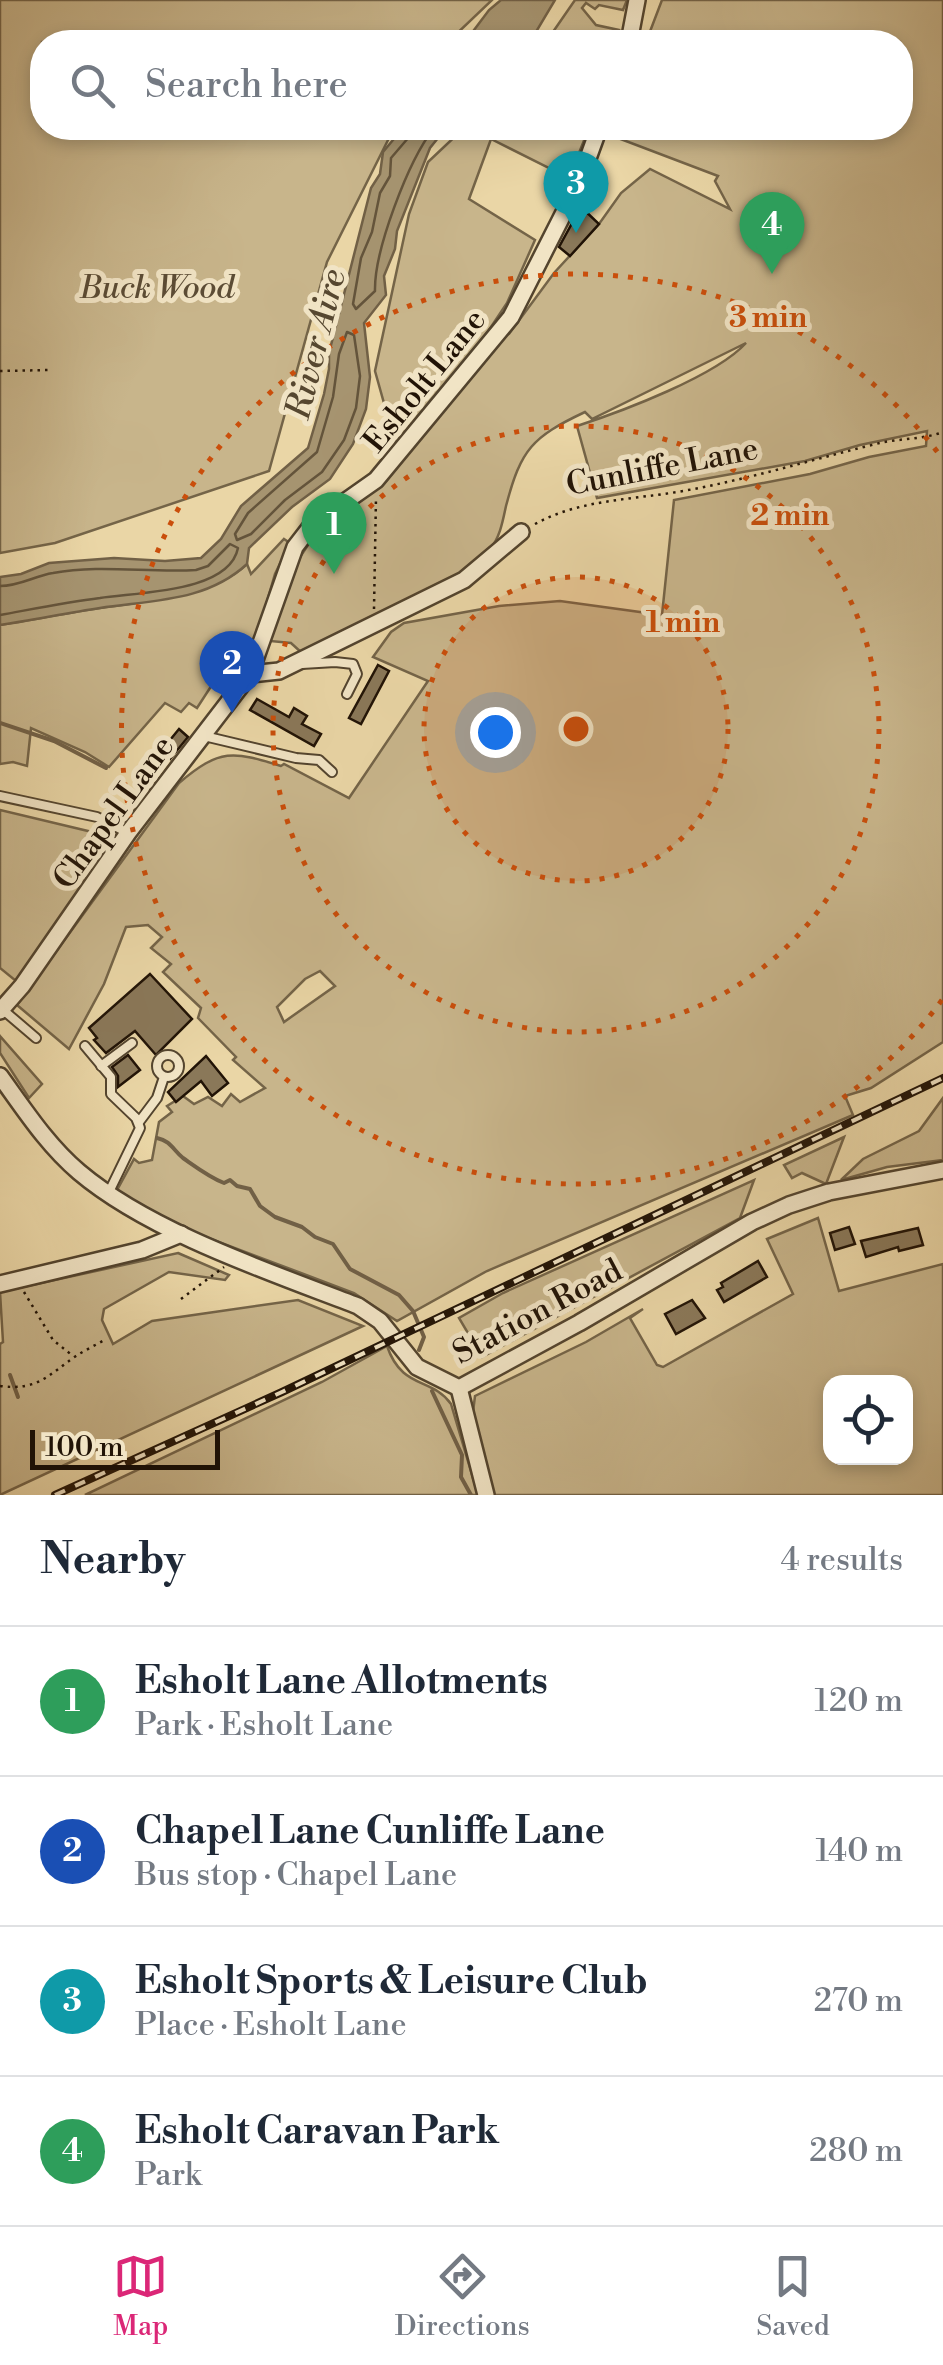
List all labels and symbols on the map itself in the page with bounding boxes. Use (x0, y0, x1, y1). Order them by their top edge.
pin: 3 (544, 150, 608, 233)
pin: 4 (740, 192, 804, 274)
water label: River Aire (277, 265, 356, 425)
park label: Buck Wood (79, 268, 236, 308)
text: 3 min (729, 299, 808, 337)
street label: Esholt Lane (355, 301, 495, 461)
street label: Cunliffe Lane (563, 429, 762, 505)
pin: 1 (302, 492, 366, 574)
text: 2 min (751, 497, 830, 535)
text: 1 min (646, 604, 721, 642)
pin: 2 (200, 630, 264, 713)
your location (470, 707, 521, 758)
centre of rings (558, 711, 594, 747)
street label: Chapel Lane (45, 728, 183, 897)
street label: Station Road (446, 1251, 629, 1373)
scale bar (30, 1425, 220, 1470)

